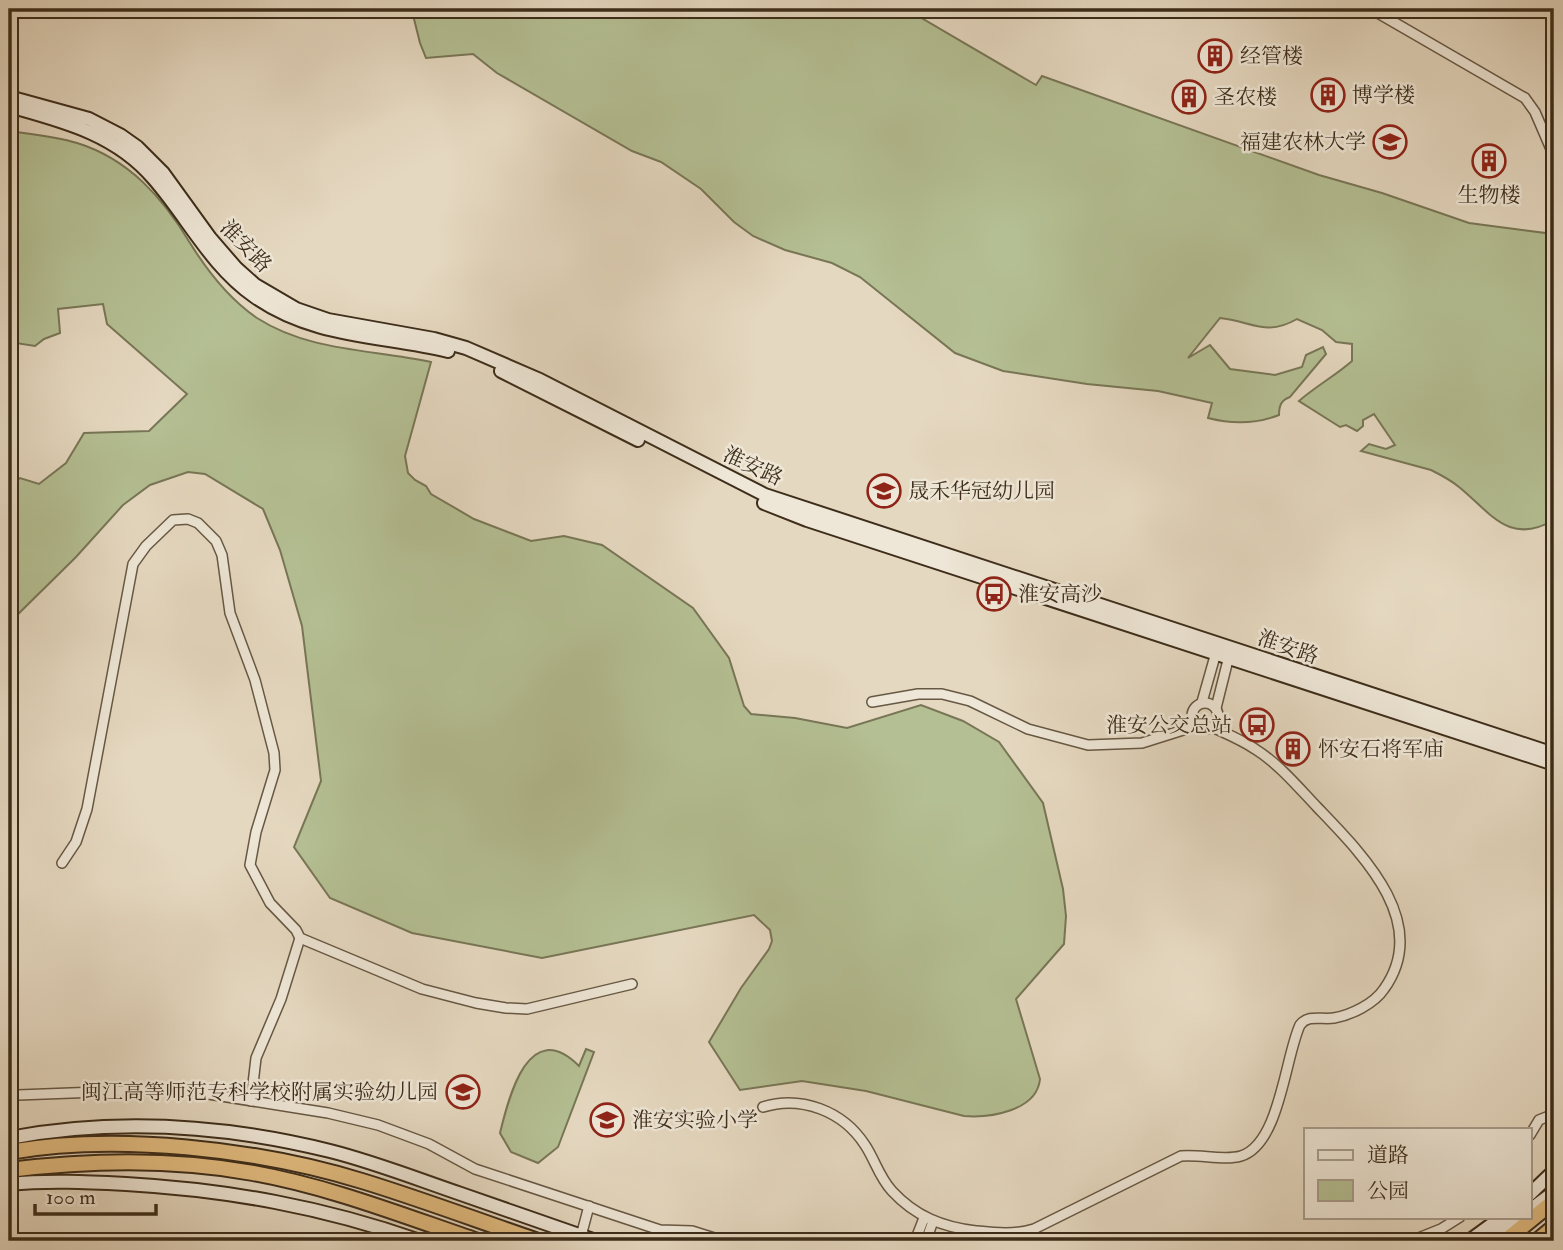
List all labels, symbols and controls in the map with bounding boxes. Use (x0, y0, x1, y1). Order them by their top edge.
building icon: 经管楼 (1196, 37, 1234, 75)
place label: 经管楼 (1240, 43, 1303, 70)
building icon: 博学楼 (1309, 76, 1347, 114)
building icon: 圣农楼 (1170, 78, 1208, 116)
place label: 博学楼 (1352, 82, 1415, 109)
place label: 圣农楼 (1214, 84, 1277, 111)
school or university icon: 福建农林大学 (1371, 123, 1409, 161)
place label: 福建农林大学 (1240, 129, 1366, 156)
building icon: 生物楼 (1470, 142, 1508, 180)
place label: 生物楼 (1458, 182, 1521, 209)
street label: 淮安路 (214, 214, 277, 278)
street label: 淮安路 (719, 441, 787, 492)
school or university icon: 晟禾华冠幼儿园 (865, 472, 903, 510)
place label: 晟禾华冠幼儿园 (908, 478, 1055, 505)
bus stop icon: 淮安高沙 (975, 575, 1013, 613)
place label: 淮安高沙 (1018, 581, 1102, 608)
street label: 淮安路 (1254, 624, 1322, 670)
bus stop icon: 淮安公交总站 (1238, 706, 1276, 744)
place label: 淮安公交总站 (1106, 712, 1232, 739)
building icon: 怀安石将军庙 (1274, 730, 1312, 768)
place label: 怀安石将军庙 (1318, 736, 1444, 763)
school or university icon: 闽江高等师范专科学校附属实验幼儿园 (444, 1073, 482, 1111)
place label: 闽江高等师范专科学校附属实验幼儿园 (81, 1079, 438, 1106)
school or university icon: 淮安实验小学 (588, 1101, 626, 1139)
place label: 淮安实验小学 (632, 1107, 758, 1134)
legend (1304, 1128, 1532, 1218)
text: 道路 (1367, 1142, 1409, 1169)
scale bar (35, 1173, 156, 1217)
text: 公园 (1367, 1178, 1409, 1205)
text: 100 m (46, 1184, 96, 1211)

